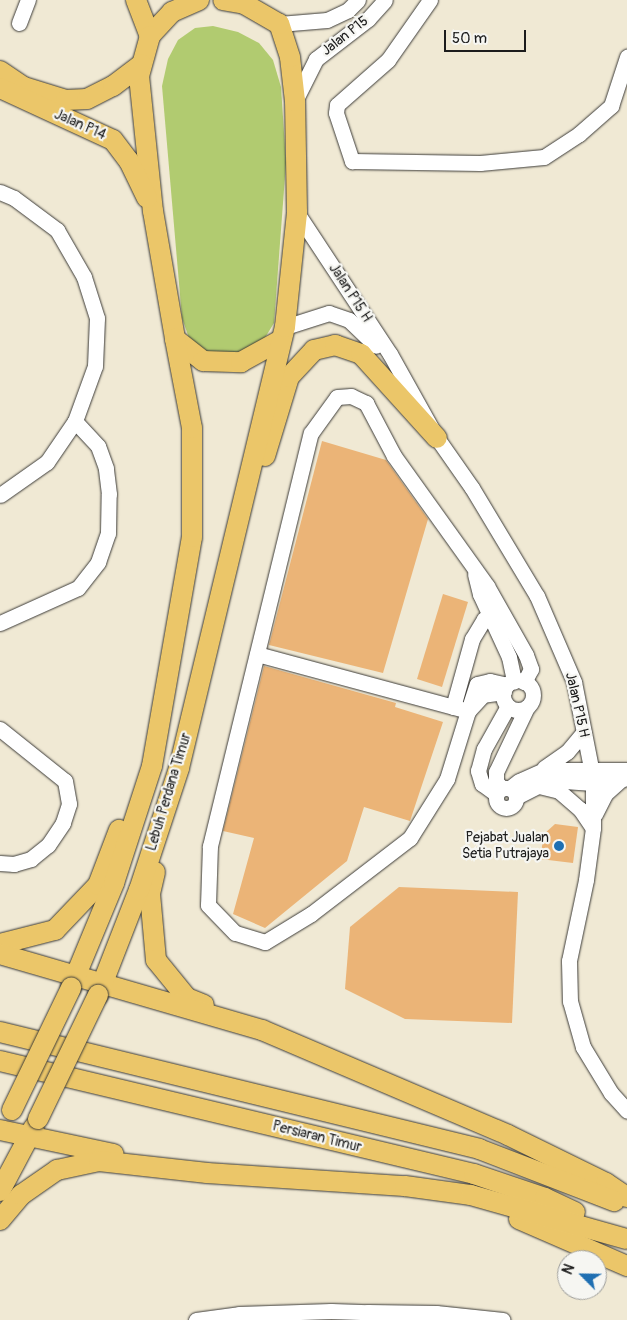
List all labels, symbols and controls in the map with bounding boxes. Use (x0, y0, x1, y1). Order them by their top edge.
street label: Jalan P15 (318, 13, 372, 59)
scale bar (447, 20, 530, 52)
text: 50 m (452, 29, 487, 48)
street label: Jalan P14 (51, 106, 109, 144)
street label: Jalan P15 H (325, 261, 375, 325)
street label: Jalan P15 H (561, 671, 593, 739)
street label: Lebuh Perdana Timur (143, 731, 195, 853)
place label: Pejabat Jualan Setia Putrajaya (462, 830, 549, 862)
marker: Pejabat Jualan Setia Putrajaya (553, 840, 565, 852)
street label: Persiaran Timur (271, 1118, 363, 1156)
north arrow (557, 1250, 607, 1300)
text: N (559, 1262, 578, 1277)

